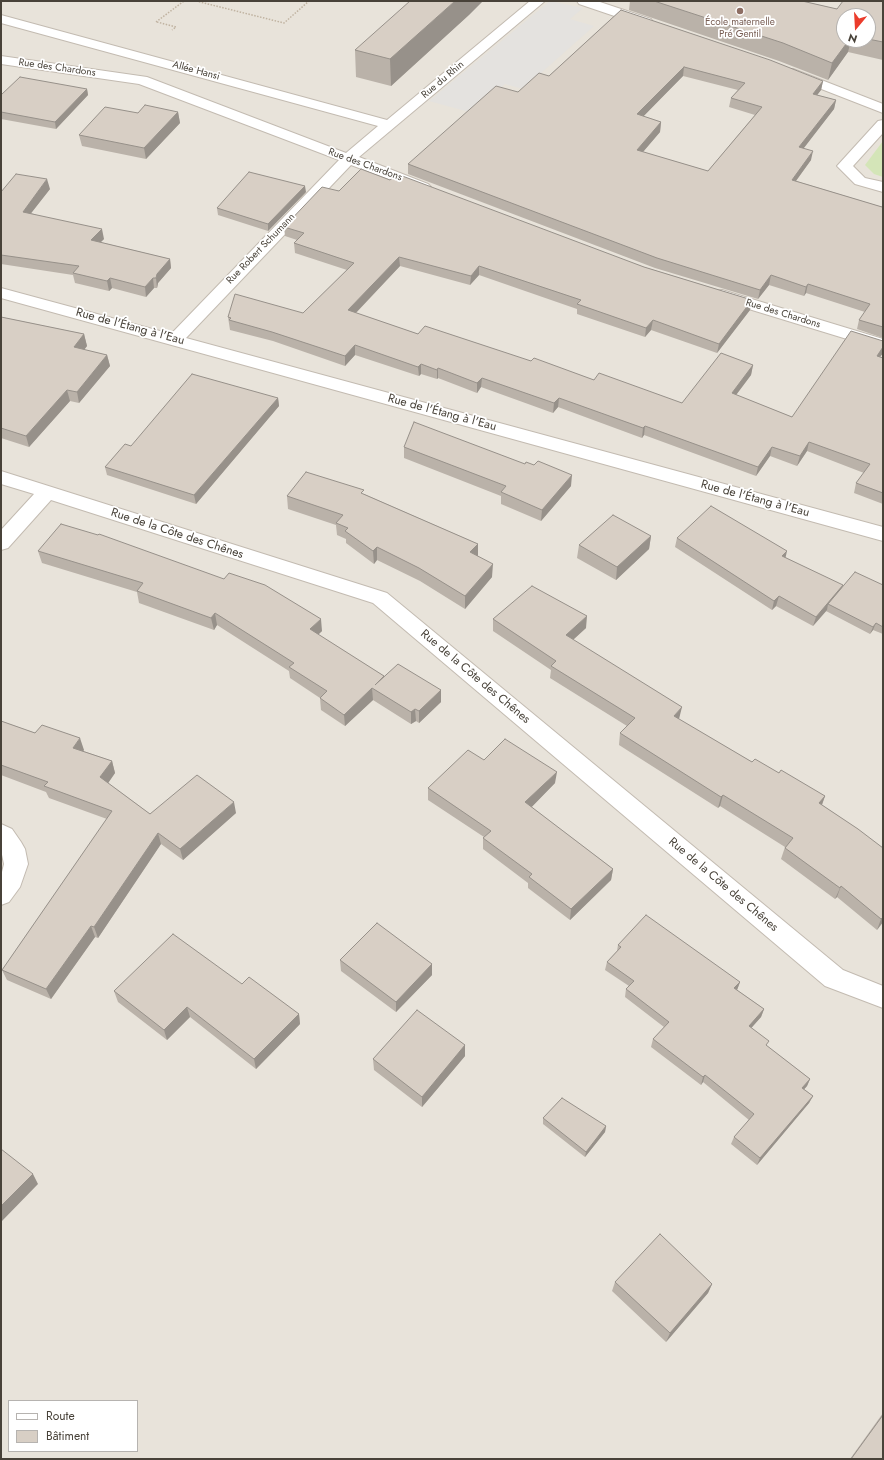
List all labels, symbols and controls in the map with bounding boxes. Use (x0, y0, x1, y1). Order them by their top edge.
marker: École maternelle Pré Gentil (735, 6, 745, 16)
north arrow (836, 8, 876, 48)
place label: École maternelle Pré Gentil (705, 17, 775, 40)
text: N (846, 30, 859, 47)
street label: Rue des Chardons (18, 57, 96, 79)
street label: Allée Hansi (171, 59, 221, 83)
street label: Rue du Rhin (419, 59, 467, 101)
street label: Rue des Chardons (326, 146, 404, 184)
street label: Rue Robert Schumann (224, 211, 298, 287)
street label: Rue des Chardons (744, 297, 822, 331)
street label: Rue de l'Étang à l'Eau (74, 306, 186, 348)
street label: Rue de l'Étang à l'Eau (386, 392, 498, 434)
street label: Rue de l'Étang à l'Eau (699, 478, 811, 520)
street label: Rue de la Côte des Chênes (109, 506, 245, 562)
street label: Rue de la Côte des Chênes (417, 627, 533, 727)
street label: Rue de la Côte des Chênes (665, 835, 781, 935)
legend (8, 1400, 138, 1452)
text: Route (46, 1407, 75, 1425)
text: Bâtiment (46, 1427, 89, 1445)

